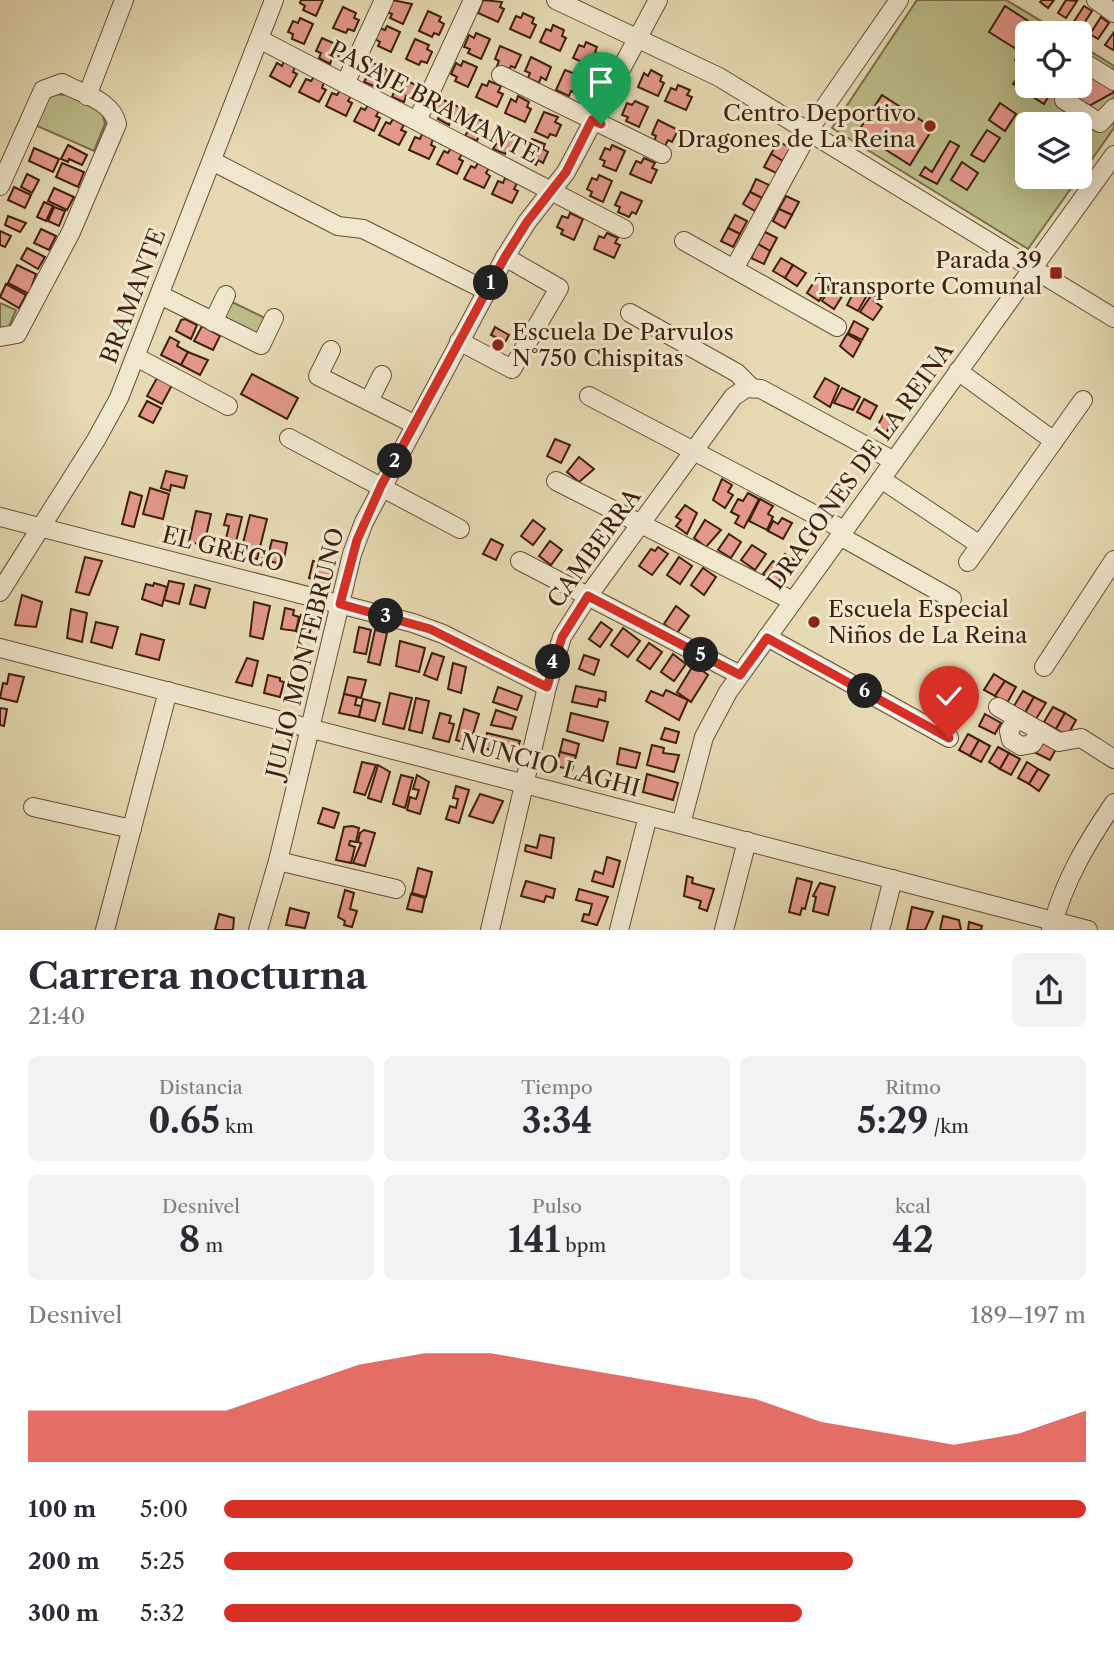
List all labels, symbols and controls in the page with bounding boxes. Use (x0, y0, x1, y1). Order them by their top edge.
map controls (1015, 21, 1092, 189)
button: locate (1015, 21, 1092, 98)
street label: PASAJE BRAMANTE (324, 35, 544, 169)
pin (571, 52, 631, 124)
icon: arrive (582, 63, 620, 101)
place label: Centro Deportivo Dragones de La Reina (677, 99, 917, 153)
button: layers (1015, 112, 1092, 189)
marker: Centro Deportivo Dragones de La Reina (922, 118, 938, 134)
street label: BRAMANTE (94, 225, 172, 367)
place label: Parada 39 Transporte Comunal (814, 246, 1042, 300)
marker: Parada 39 Transporte Comunal (1048, 265, 1064, 281)
pin: 1 (474, 266, 508, 300)
text: 1 (486, 271, 495, 294)
place label: Escuela De Parvulos N°750 Chispitas (512, 318, 734, 372)
street label: DRAGONES DE LA REINA (761, 336, 960, 595)
marker: Escuela De Parvulos N°750 Chispitas (490, 337, 506, 353)
pin: 2 (378, 444, 412, 478)
text: 2 (389, 449, 400, 472)
street label: CAMBERRA (541, 482, 647, 613)
street label: EL GRECO (159, 520, 287, 578)
street label: JULIO MONTEBRUNO (260, 525, 350, 784)
place label: Escuela Especial Niños de La Reina (828, 595, 1028, 649)
pin: 3 (368, 598, 404, 634)
text: 3 (380, 604, 391, 627)
marker: Escuela Especial Niños de La Reina (806, 614, 822, 630)
pin: 5 (684, 638, 718, 672)
text: 5 (695, 643, 706, 666)
pin: 4 (536, 644, 570, 680)
text: 4 (547, 650, 558, 673)
pin (919, 666, 979, 738)
pin: 6 (848, 674, 882, 708)
icon: check (930, 677, 968, 715)
text: 6 (859, 679, 870, 702)
street label: NUNCIO LAGHI (457, 728, 643, 802)
text: Carrera nocturna (28, 952, 368, 999)
button: share (1012, 953, 1086, 1027)
text: 21:40 (28, 1002, 85, 1030)
text: Distancia (159, 1076, 243, 1099)
text: Tiempo (521, 1076, 593, 1099)
text: Ritmo (885, 1076, 941, 1099)
text: 0.65 (148, 1099, 220, 1142)
text: 3:34 (522, 1099, 592, 1142)
text: 5:29 (857, 1099, 928, 1142)
text: km (220, 1115, 254, 1138)
text: /km (928, 1115, 969, 1138)
text: Desnivel (162, 1195, 240, 1218)
text: Pulso (532, 1195, 582, 1218)
text: kcal (895, 1195, 931, 1218)
text: 8 (179, 1218, 200, 1261)
text: 141 (508, 1218, 560, 1261)
text: 42 (892, 1218, 934, 1261)
text: m (200, 1234, 223, 1257)
text: bpm (560, 1234, 606, 1257)
text: Desnivel (28, 1301, 122, 1329)
text: 189–197 m (970, 1301, 1086, 1329)
text: 100 m (28, 1495, 96, 1523)
text: 5:00 (140, 1495, 188, 1523)
text: 200 m (28, 1547, 100, 1575)
text: 5:25 (140, 1547, 185, 1575)
text: 300 m (28, 1599, 99, 1627)
text: 5:32 (140, 1599, 185, 1627)

